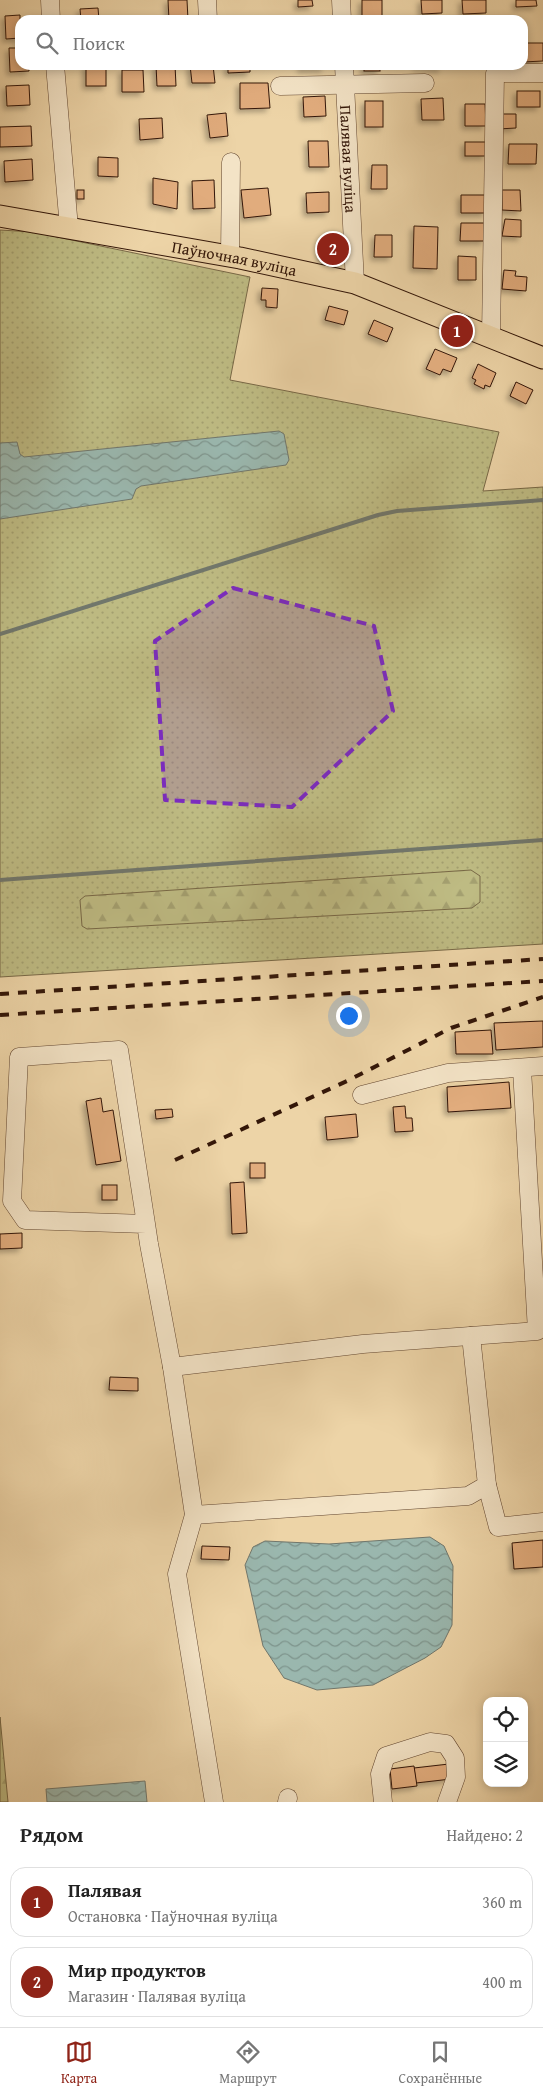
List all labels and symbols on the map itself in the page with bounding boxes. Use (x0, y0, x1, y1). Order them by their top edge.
street label: Палявая вуліца (334, 104, 363, 214)
pin: 2 (317, 230, 349, 268)
street label: Паўночная вуліца (170, 234, 299, 282)
pin: 1 (441, 312, 473, 350)
your location (336, 1003, 362, 1029)

